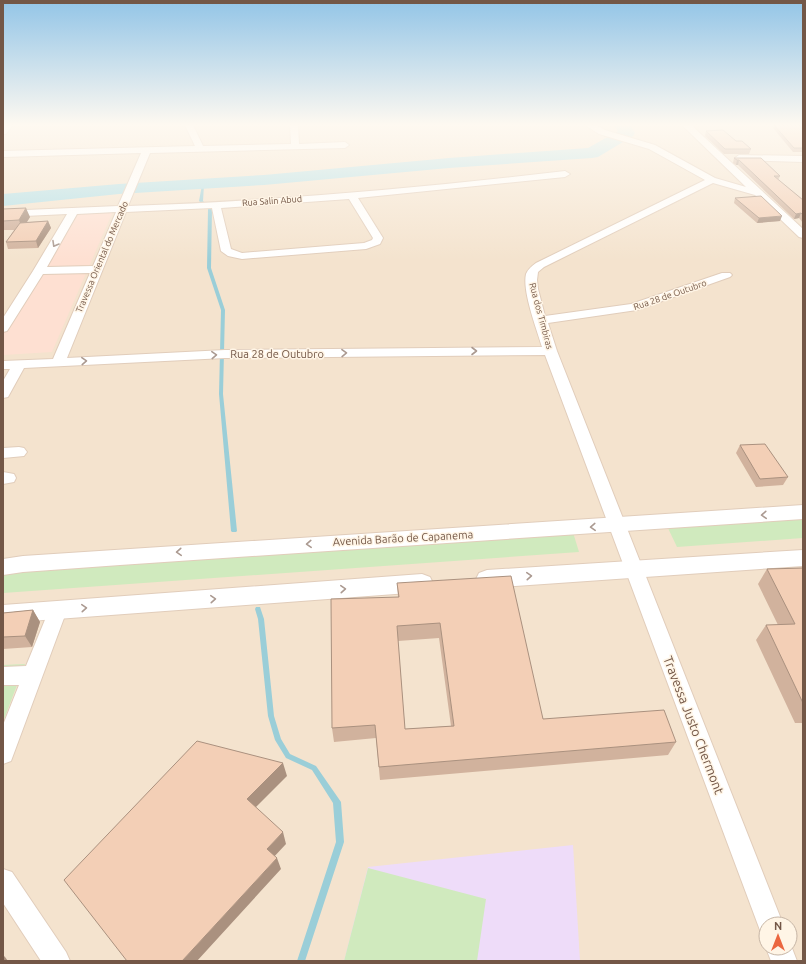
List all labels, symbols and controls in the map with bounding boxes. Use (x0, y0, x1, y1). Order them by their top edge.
street label: Rua Salin Abud (242, 194, 302, 208)
street label: Travessa Oriental do Mercado (74, 200, 130, 314)
one-way arrow (52, 240, 59, 247)
street label: Rua 28 de Outubro (632, 278, 708, 312)
street label: Rua dos Timbiras (527, 282, 555, 350)
one-way arrow (471, 347, 477, 355)
street label: Rua 28 de Outubro (230, 348, 324, 360)
one-way arrow (341, 349, 347, 358)
one-way arrow (211, 351, 217, 359)
one-way arrow (81, 357, 87, 366)
one-way arrow (761, 510, 767, 519)
one-way arrow (590, 523, 596, 532)
street label: Avenida Barão de Capanema (333, 528, 473, 548)
one-way arrow (306, 539, 312, 548)
one-way arrow (176, 548, 182, 557)
one-way arrow (526, 571, 532, 580)
one-way arrow (340, 585, 346, 594)
one-way arrow (210, 594, 216, 603)
one-way arrow (81, 603, 87, 612)
street label: Travessa Justo Chermont (661, 654, 727, 796)
north arrow (758, 916, 798, 956)
text: N (774, 920, 782, 932)

